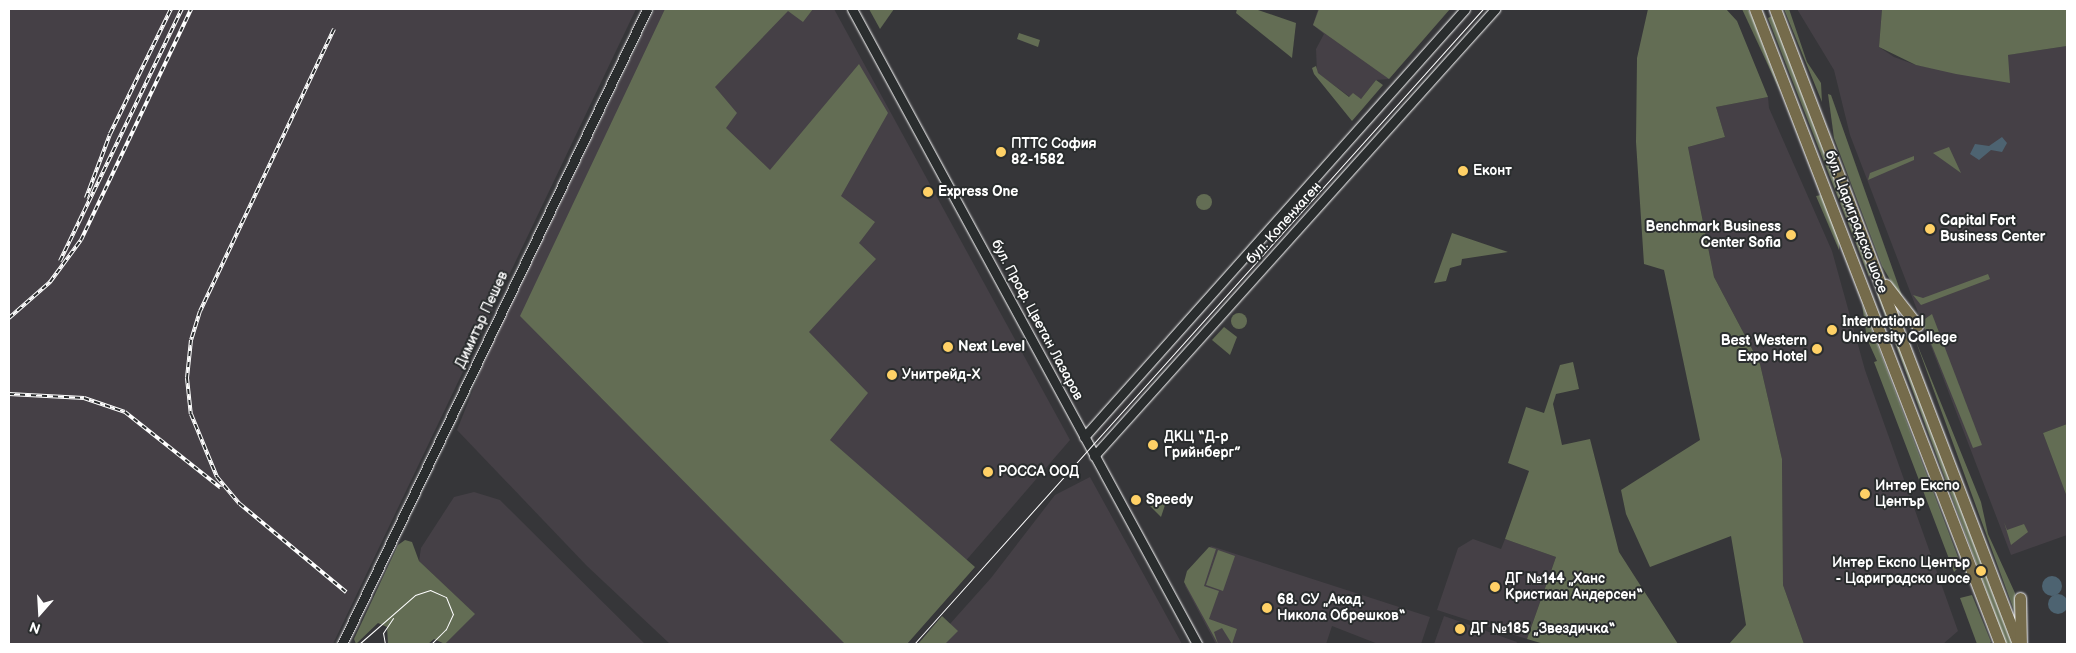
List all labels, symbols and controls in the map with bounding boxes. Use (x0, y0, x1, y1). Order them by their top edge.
place label: ПТТС София 82-1582 (1011, 136, 1097, 168)
marker: ПТТС София 82-1582 (995, 146, 1007, 158)
street label: бул. Цариградско шосе (1821, 148, 1891, 296)
place label: Еконт (1473, 163, 1512, 179)
marker: Еконт (1457, 165, 1469, 177)
street label: бул. Копенхаген (1243, 179, 1325, 267)
place label: Express One (938, 184, 1018, 200)
marker: Express One (922, 186, 934, 198)
place label: Capital Fort Business Center (1940, 213, 2045, 246)
place label: Benchmark Business Center Sofia (1646, 219, 1781, 252)
marker: Capital Fort Business Center (1924, 223, 1936, 235)
marker: Benchmark Business Center Sofia (1785, 229, 1797, 241)
street label: бул. Проф. Цветан Лазаров (988, 237, 1086, 403)
street label: Димитър Пешев (452, 269, 512, 371)
place label: International University College (1842, 314, 1957, 347)
marker: International University College (1826, 324, 1838, 336)
place label: Best Western Expo Hotel (1721, 333, 1807, 366)
place label: Next Level (958, 339, 1025, 355)
marker: Next Level (942, 341, 954, 353)
marker: Best Western Expo Hotel (1811, 343, 1823, 355)
place label: Унитрейд-Х (902, 367, 980, 383)
marker: Унитрейд-Х (886, 369, 898, 381)
place label: ДКЦ “Д-р Грийнберг” (1164, 429, 1241, 462)
marker: ДКЦ “Д-р Грийнберг” (1146, 438, 1160, 452)
place label: РОССА ООД (998, 464, 1079, 480)
marker: РОССА ООД (982, 466, 994, 478)
place label: Интер Експо Център (1875, 478, 1960, 511)
marker: Интер Експо Център (1859, 488, 1871, 500)
place label: Speedy (1146, 492, 1193, 508)
marker: Speedy (1130, 494, 1142, 506)
place label: Интер Експо Център - Цариградско шосе (1832, 555, 1970, 588)
marker: Интер Експо Център - Цариградско шосе (1974, 564, 1988, 578)
place label: ДГ №144 „Ханс Кристиан Андерсен“ (1505, 571, 1643, 604)
marker: ДГ №144 „Ханс Кристиан Андерсен“ (1489, 581, 1501, 593)
north arrow (15, 588, 65, 638)
place label: 68. СУ „Акад. Никола Обрешков“ (1277, 592, 1405, 624)
marker: 68. СУ „Акад. Никола Обрешков“ (1261, 602, 1273, 614)
text: N (27, 618, 43, 637)
place label: ДГ №185 „Звездичка“ (1470, 621, 1615, 637)
marker: ДГ №185 „Звездичка“ (1454, 623, 1466, 635)

